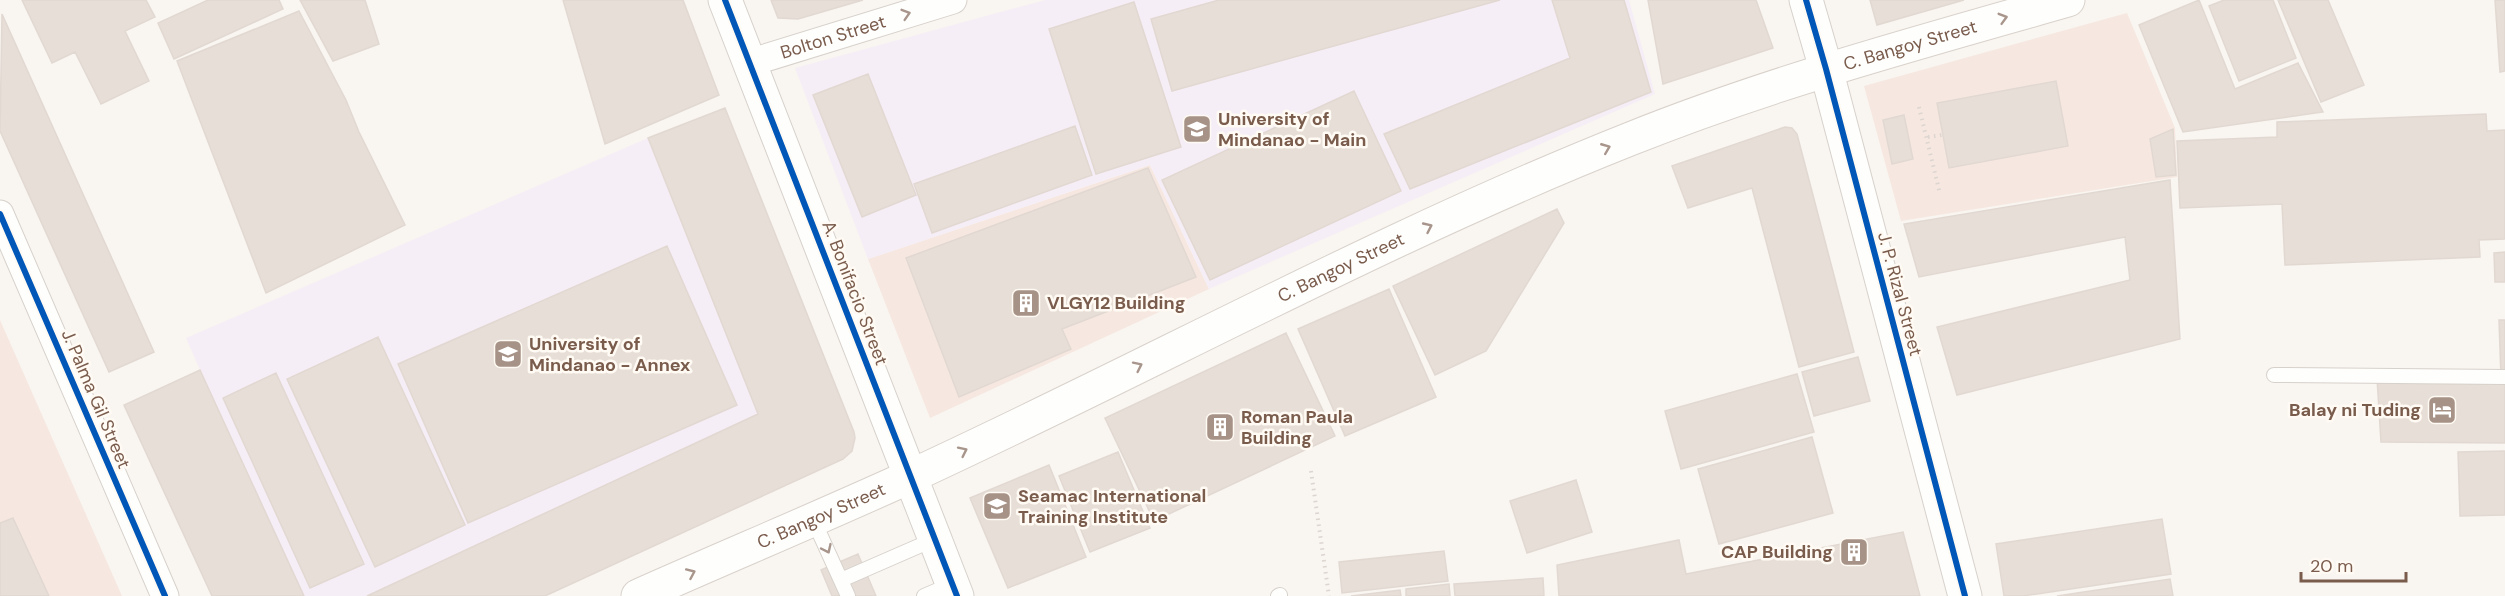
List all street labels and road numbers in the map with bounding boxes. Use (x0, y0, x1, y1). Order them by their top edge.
street label: Bolton Street (777, 9, 889, 65)
street label: C. Bangoy Street (1841, 15, 1980, 76)
street label: A. Bonifacio Street (816, 217, 894, 369)
street label: C. Bangoy Street (1274, 227, 1408, 308)
street label: J. P. Rizal Street (1872, 229, 1928, 359)
street label: J. Palma Gil Street (56, 326, 136, 472)
street label: C. Bangoy Street (753, 477, 889, 555)

